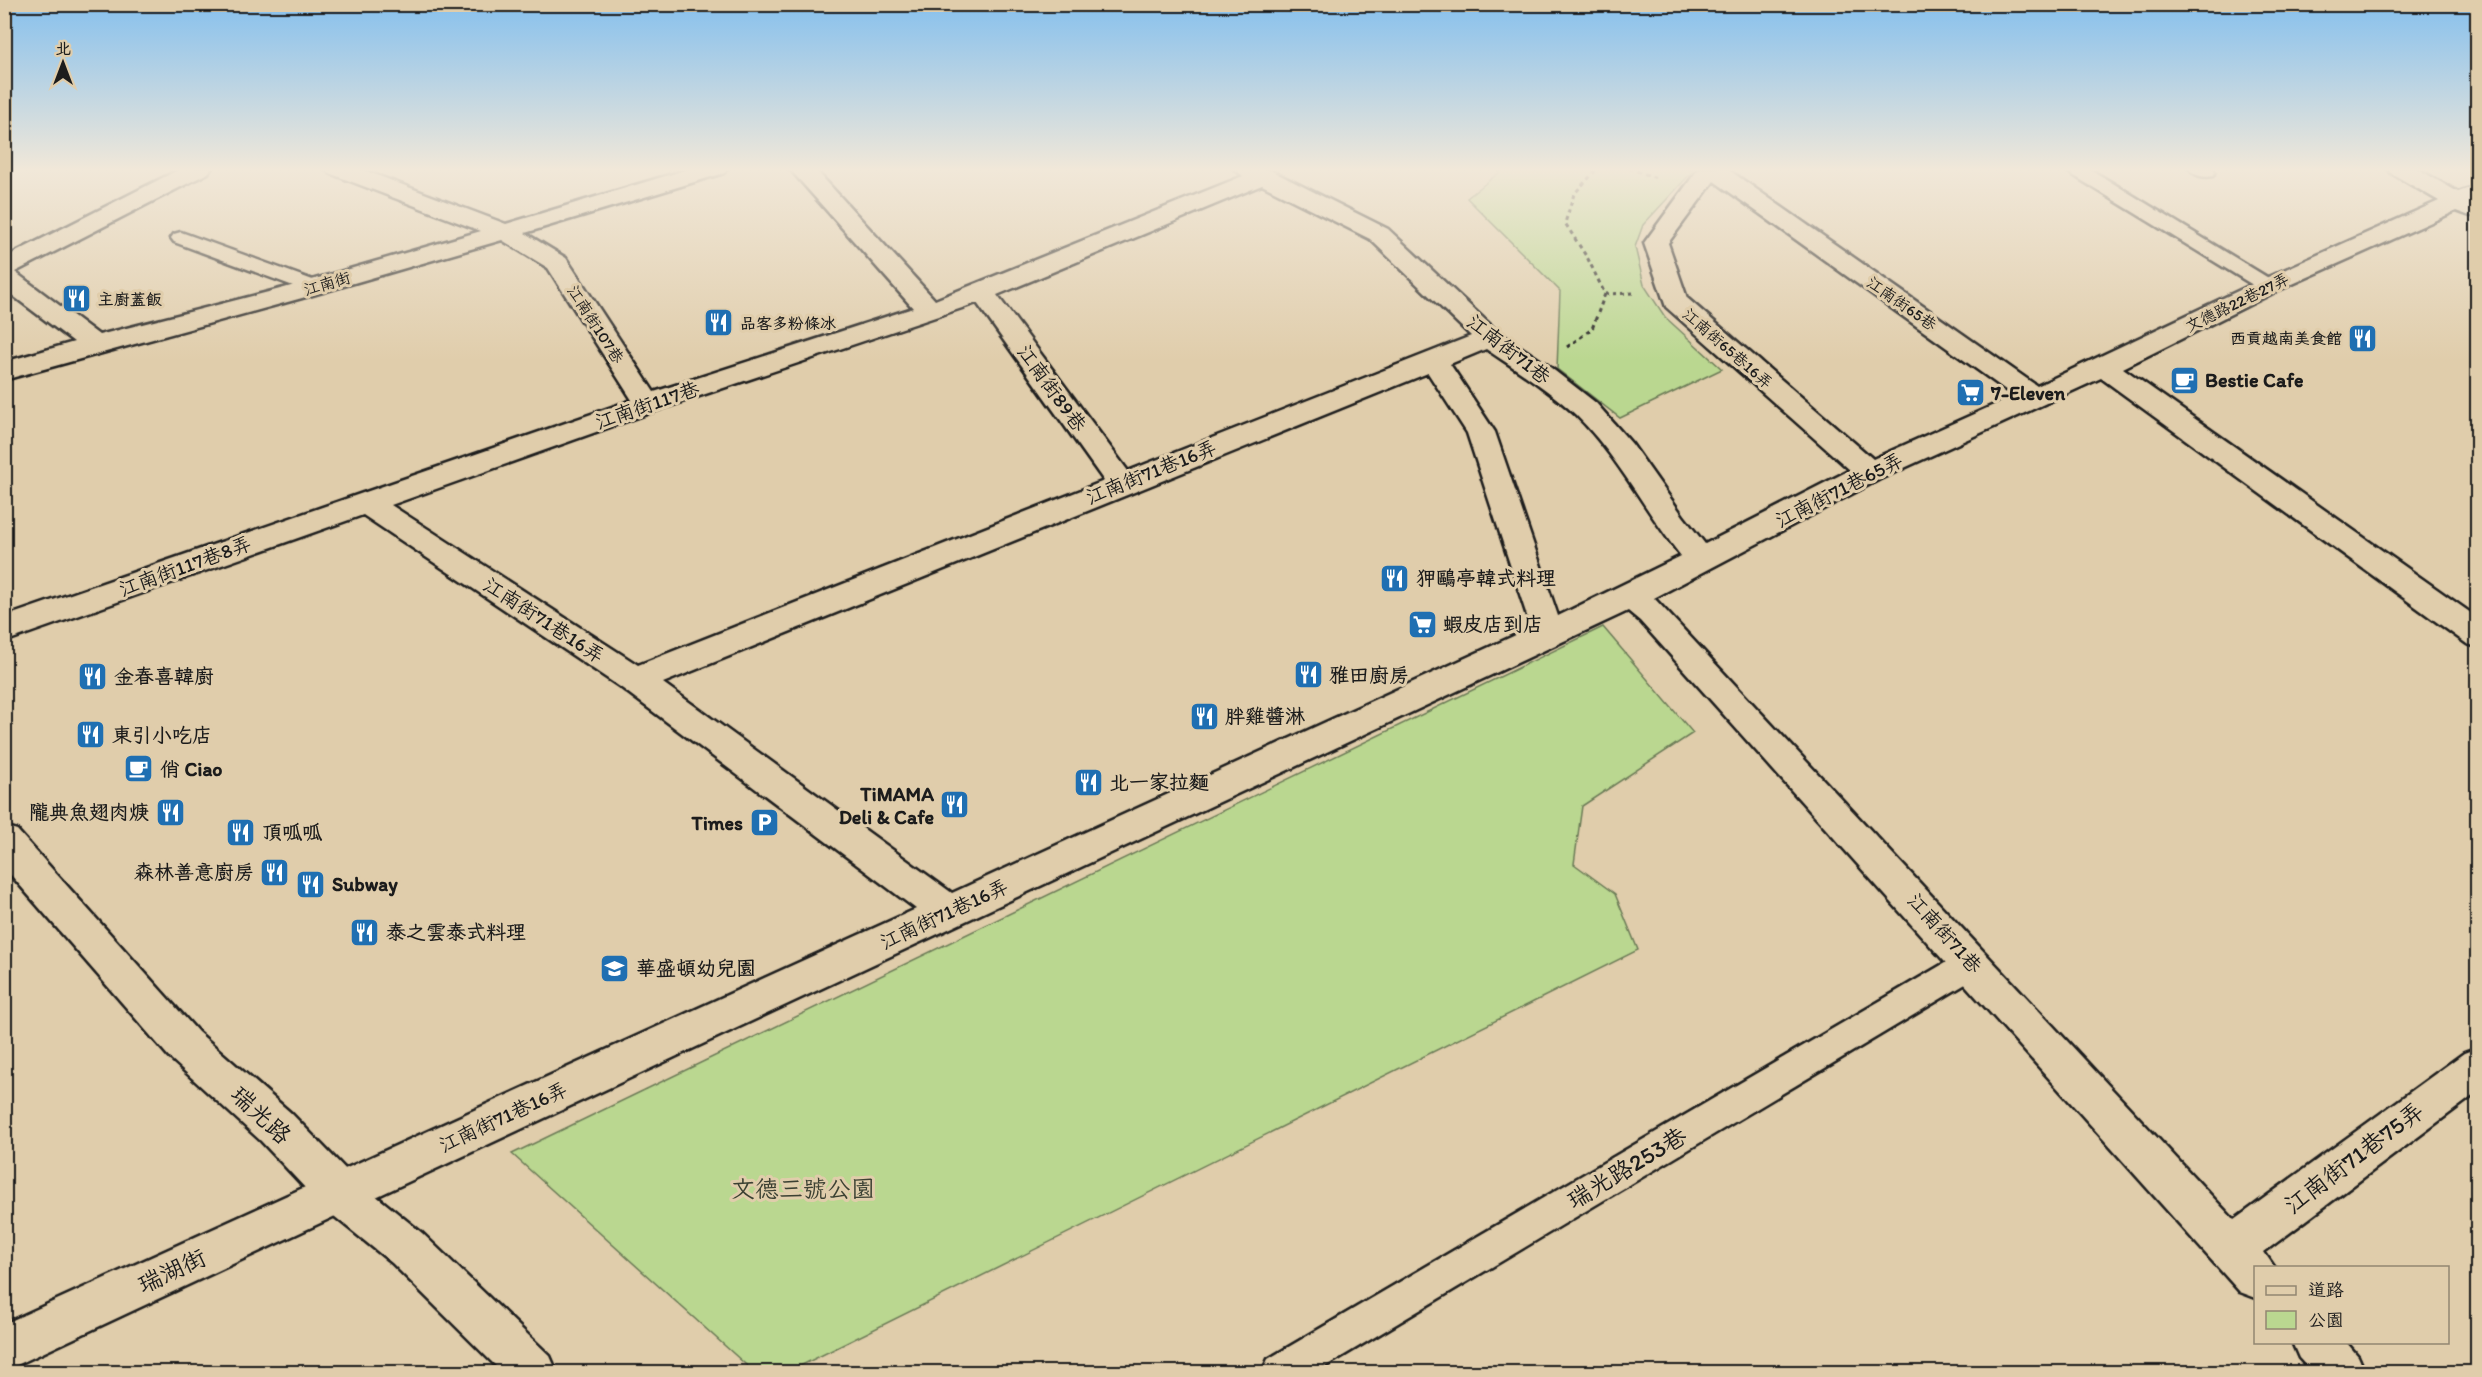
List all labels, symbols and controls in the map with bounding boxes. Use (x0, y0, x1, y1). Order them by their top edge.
north arrow (33, 33, 93, 93)
text: 北 (55, 39, 71, 58)
street label: 江南街 (301, 268, 353, 299)
street label: 文德路22巷27弄 (2182, 269, 2292, 336)
street label: 江南街65巷 (1863, 272, 1940, 334)
street label: 江南街107巷 (563, 282, 628, 367)
restaurant icon: 主廚蓋飯 (61, 283, 93, 315)
place label: 主廚蓋飯 (98, 290, 162, 309)
street label: 江南街65巷16弄 (1679, 304, 1776, 393)
restaurant icon: 品客多粉條冰 (703, 307, 735, 339)
street label: 江南街71巷 (1463, 309, 1556, 390)
place label: 品客多粉條冰 (740, 314, 836, 333)
restaurant icon: 西貢越南美食館 (2347, 322, 2379, 354)
place label: 西貢越南美食館 (2230, 329, 2342, 348)
street label: 江南街89巷 (1012, 340, 1092, 437)
cafe icon: Bestie Cafe (2168, 364, 2200, 396)
place label: Bestie Cafe (2205, 368, 2304, 392)
street label: 江南街117巷 (592, 376, 703, 434)
supermarket icon: 7-Eleven (1954, 377, 1986, 409)
place label: 7-Eleven (1990, 381, 2066, 405)
street label: 江南街71巷16弄 (1082, 435, 1220, 509)
street label: 江南街71巷65弄 (1771, 447, 1907, 533)
street label: 江南街117巷8弄 (115, 531, 255, 601)
restaurant icon: 狎鷗亭韓式料理 (1379, 562, 1411, 594)
place label: 狎鷗亭韓式料理 (1416, 566, 1556, 590)
street label: 江南街71巷16弄 (479, 572, 609, 668)
supermarket icon: 蝦皮店到店 (1406, 608, 1438, 640)
place label: 蝦皮店到店 (1443, 612, 1543, 636)
restaurant icon: 雅田廚房 (1292, 659, 1324, 691)
restaurant icon: 金春喜韓廚 (77, 660, 109, 692)
place label: 雅田廚房 (1329, 663, 1409, 687)
place label: 金春喜韓廚 (114, 664, 214, 688)
restaurant icon: 胖雞醬淋 (1188, 700, 1220, 732)
place label: 胖雞醬淋 (1225, 704, 1305, 728)
restaurant icon: 東引小吃店 (75, 719, 107, 751)
place label: 東引小吃店 (112, 723, 212, 747)
cafe icon: 俏 Ciao (123, 753, 155, 785)
place label: 俏 Ciao (160, 757, 222, 781)
restaurant icon: 北一家拉麵 (1072, 766, 1104, 798)
place label: 北一家拉麵 (1109, 770, 1209, 794)
place label: TiMAMA Deli & Cafe (839, 782, 934, 829)
restaurant icon: TiMAMA Deli & Cafe (939, 789, 971, 821)
restaurant icon: 隴典魚翅肉焿 (154, 796, 186, 828)
place label: 隴典魚翅肉焿 (29, 800, 149, 824)
parking icon: Times (748, 807, 780, 839)
place label: Times (690, 811, 743, 835)
restaurant icon: 頂呱呱 (225, 816, 257, 848)
place label: 頂呱呱 (262, 820, 323, 844)
restaurant icon: 森林善意廚房 (259, 856, 291, 888)
place label: 森林善意廚房 (134, 860, 254, 884)
restaurant icon: Subway (295, 868, 327, 900)
place label: Subway (332, 872, 398, 897)
street label: 江南街71巷16弄 (876, 874, 1012, 954)
street label: 江南街71巷 (1903, 888, 1988, 979)
restaurant icon: 泰之雲泰式料理 (349, 916, 381, 948)
place label: 泰之雲泰式料理 (386, 920, 526, 944)
school or university icon: 華盛頓幼兒園 (599, 952, 631, 984)
place label: 華盛頓幼兒園 (636, 956, 756, 980)
street label: 江南街71巷16弄 (435, 1077, 571, 1157)
street label: 瑞光路 (225, 1079, 298, 1150)
street label: 江南街71巷75弄 (2278, 1096, 2429, 1220)
street label: 瑞光路253巷 (1562, 1121, 1692, 1215)
park label: 文德三號公園 (731, 1174, 875, 1203)
street label: 瑞湖街 (133, 1242, 211, 1299)
legend (2254, 1266, 2449, 1344)
text: 道路 (2308, 1279, 2344, 1301)
text: 公園 (2308, 1309, 2344, 1331)

